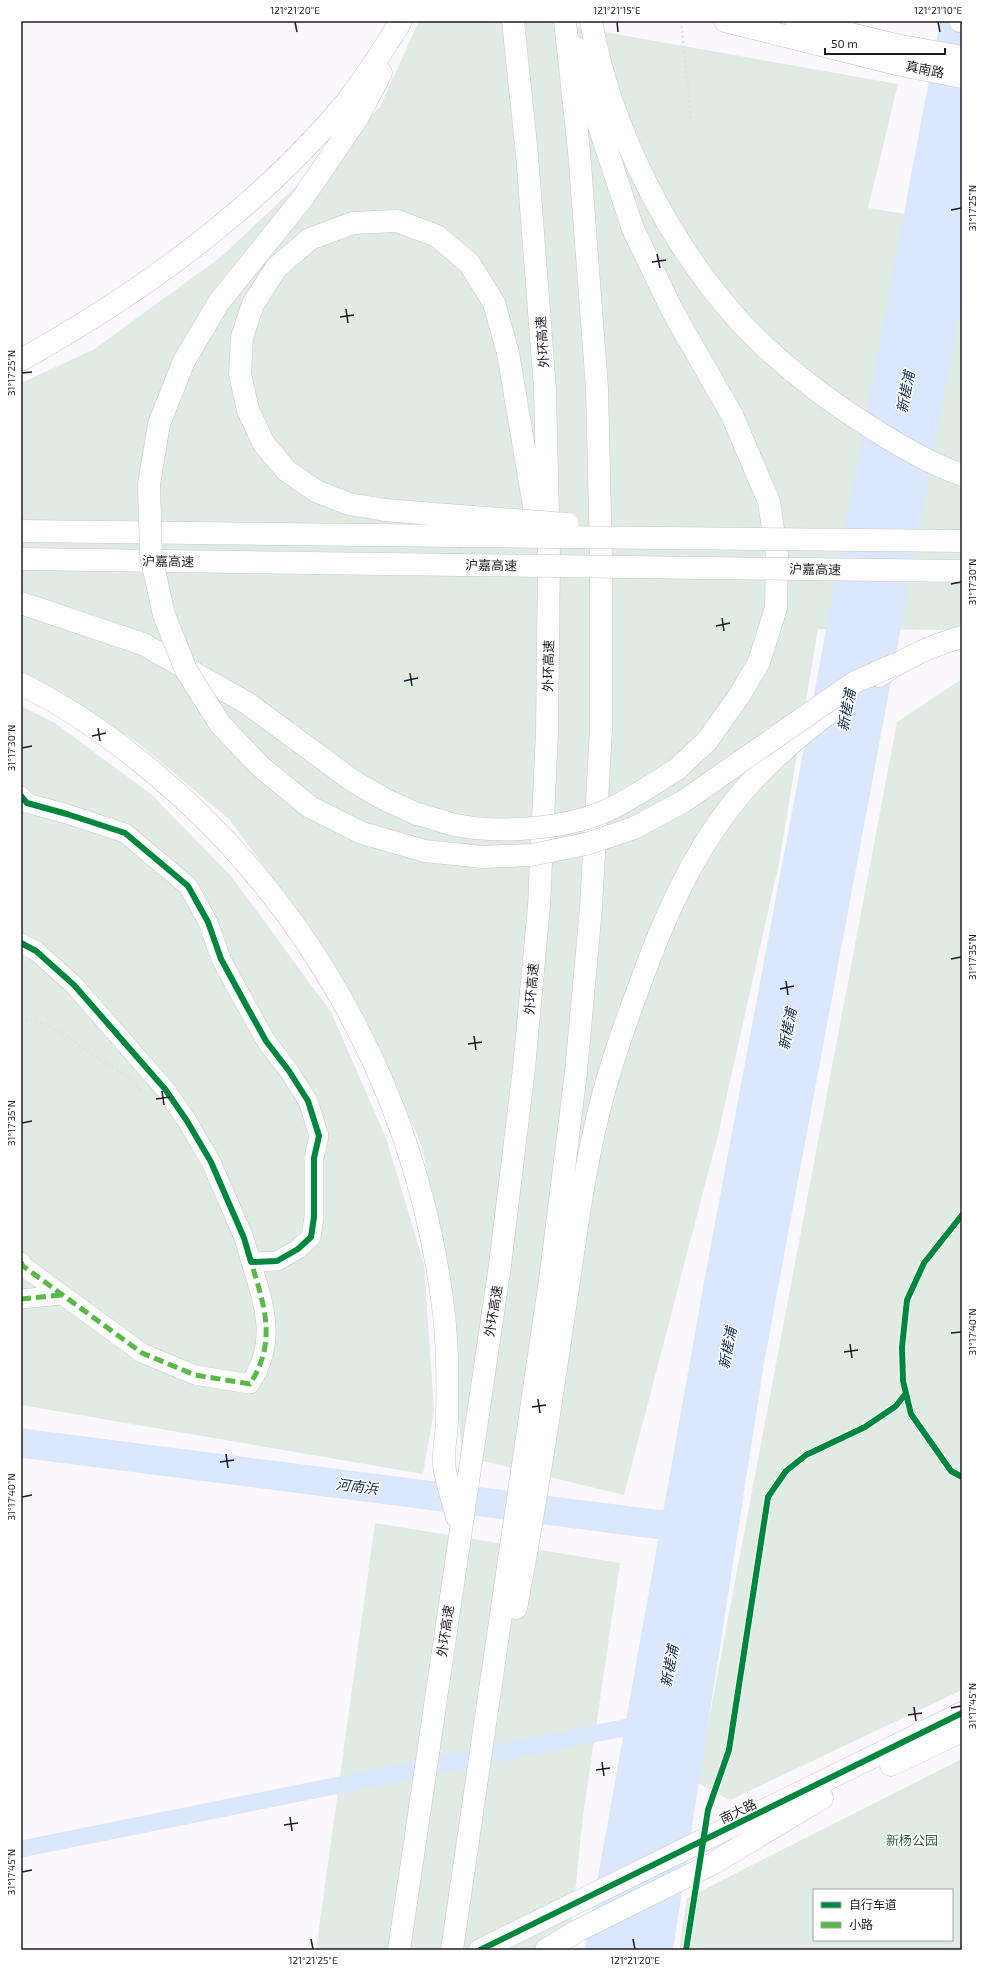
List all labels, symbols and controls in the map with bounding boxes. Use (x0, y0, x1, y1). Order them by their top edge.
text: 121°21'20"E (270, 4, 320, 16)
text: 121°21'15"E (593, 4, 641, 16)
text: 121°21'10"E (914, 4, 962, 16)
scale bar (825, 30, 945, 56)
text: 50 m (831, 36, 858, 50)
street label: 真南路 (904, 57, 946, 81)
text: 31°17'25"N (966, 185, 978, 231)
street label: 外环高速 (532, 315, 552, 369)
text: 31°17'25"N (5, 350, 17, 396)
water label: 新槎浦 (893, 368, 918, 414)
street label: 沪嘉高速 (142, 553, 194, 569)
street label: 沪嘉高速 (465, 557, 517, 573)
text: 31°17'30"N (966, 559, 978, 605)
street label: 沪嘉高速 (789, 561, 841, 577)
street label: 外环高速 (540, 640, 556, 692)
water label: 新槎浦 (834, 686, 859, 732)
text: 31°17'30"N (5, 725, 17, 771)
text: 31°17'35"N (966, 934, 978, 980)
street label: 外环高速 (521, 962, 541, 1016)
water label: 新槎浦 (775, 1005, 800, 1051)
text: 31°17'35"N (5, 1100, 17, 1146)
street label: 外环高速 (481, 1284, 505, 1338)
text: 31°17'40"N (966, 1309, 978, 1355)
water label: 新槎浦 (715, 1324, 740, 1370)
text: 31°17'40"N (5, 1474, 17, 1520)
water label: 河南浜 (335, 1475, 380, 1497)
street label: 外环高速 (433, 1604, 457, 1658)
water label: 新槎浦 (657, 1642, 681, 1688)
text: 31°17'45"N (966, 1683, 978, 1729)
street label: 南大路 (717, 1795, 759, 1827)
park label: 新杨公园 (886, 1832, 938, 1848)
text: 31°17'45"N (5, 1849, 17, 1895)
legend (813, 1889, 953, 1941)
text: 自行车道 (849, 1897, 897, 1911)
text: 小路 (849, 1917, 873, 1931)
text: 121°21'25"E (288, 1954, 338, 1966)
text: 121°21'20"E (610, 1954, 660, 1966)

